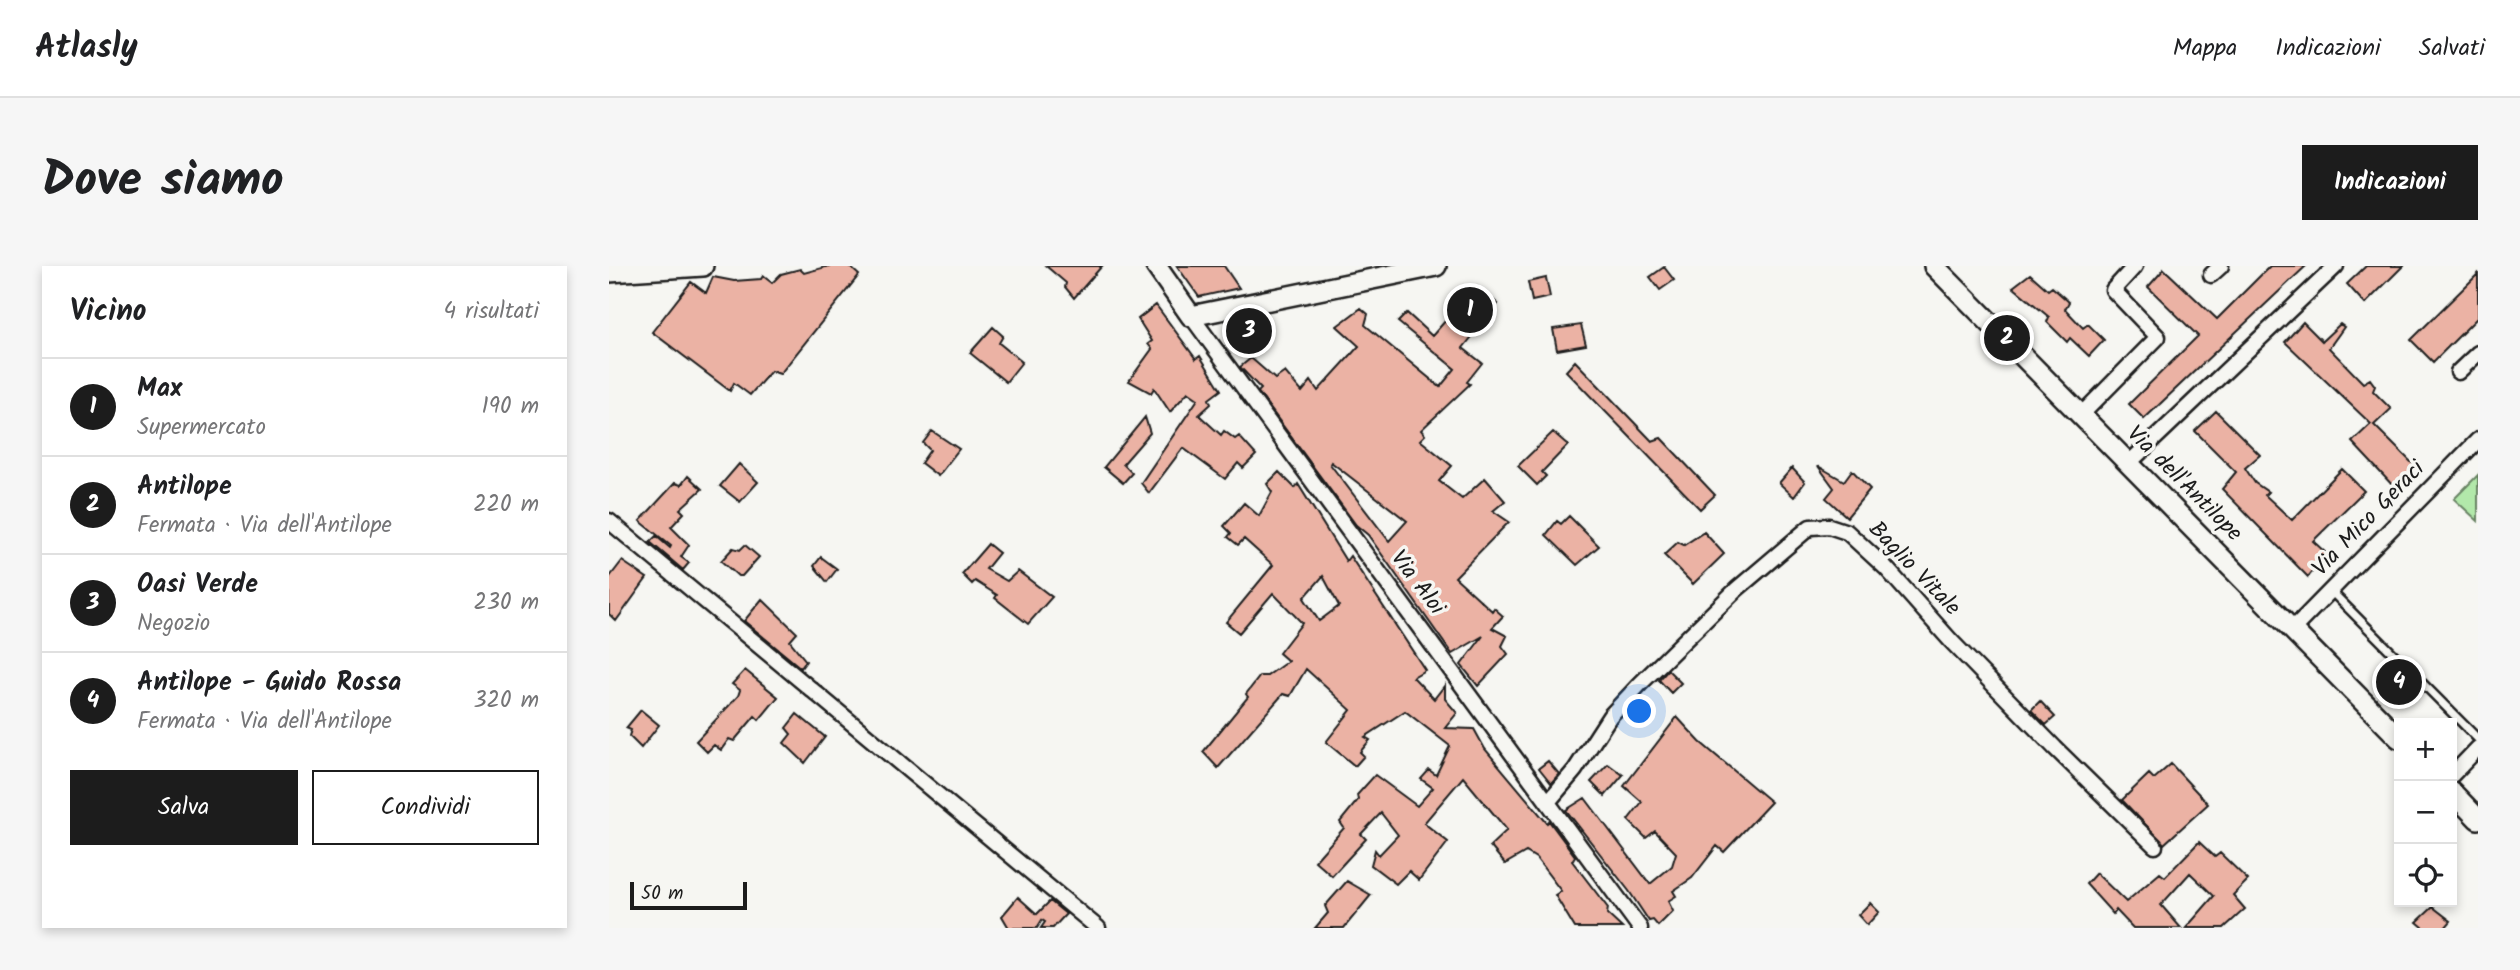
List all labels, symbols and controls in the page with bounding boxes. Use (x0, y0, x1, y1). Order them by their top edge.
text: Atlasly (35, 22, 138, 75)
text: Mappa (2173, 29, 2237, 68)
text: Indicazioni (2275, 29, 2381, 68)
text: Salvati (2419, 29, 2485, 68)
text: Dove siamo (42, 143, 284, 221)
button: Indicazioni (2302, 145, 2478, 220)
pin: 1 (1447, 284, 1493, 336)
text: Vicino (70, 288, 147, 336)
text: 4 risultati (443, 294, 539, 330)
pin: 3 (1226, 305, 1272, 357)
pin: 2 (1984, 312, 2030, 364)
text: Max (137, 368, 182, 410)
text: 1 (90, 389, 96, 425)
text: 190 m (482, 389, 539, 425)
text: Supermercato (137, 410, 266, 446)
street label: Via dell'Antilope (2117, 417, 2251, 551)
street label: Via Mico Geraci (2304, 452, 2435, 585)
text: Antilope (137, 466, 232, 508)
text: 2 (86, 487, 100, 523)
text: 220 m (473, 487, 539, 523)
text: Fermata · Via dell'Antilope (137, 508, 392, 544)
street label: Baglio Vitale (1859, 513, 1969, 625)
street label: Via Aloi (1381, 543, 1454, 624)
text: Oasi Verde (137, 564, 258, 606)
text: 3 (87, 585, 99, 621)
text: 230 m (473, 585, 539, 621)
text: Negozio (137, 606, 210, 642)
pin: 4 (2376, 656, 2422, 708)
text: Antilope - Guido Rossa (137, 662, 401, 704)
text: 4 (87, 683, 99, 719)
text: 320 m (473, 683, 539, 719)
your location (1622, 694, 1656, 728)
text: Fermata · Via dell'Antilope (137, 704, 392, 740)
map controls (2394, 718, 2457, 907)
button: + (2394, 718, 2457, 781)
button: Salva (70, 770, 298, 845)
button: Condividi (312, 770, 539, 845)
button: − (2394, 781, 2457, 844)
button: locate (2394, 844, 2457, 907)
scale bar (630, 879, 747, 911)
text: 50 m (641, 879, 683, 909)

